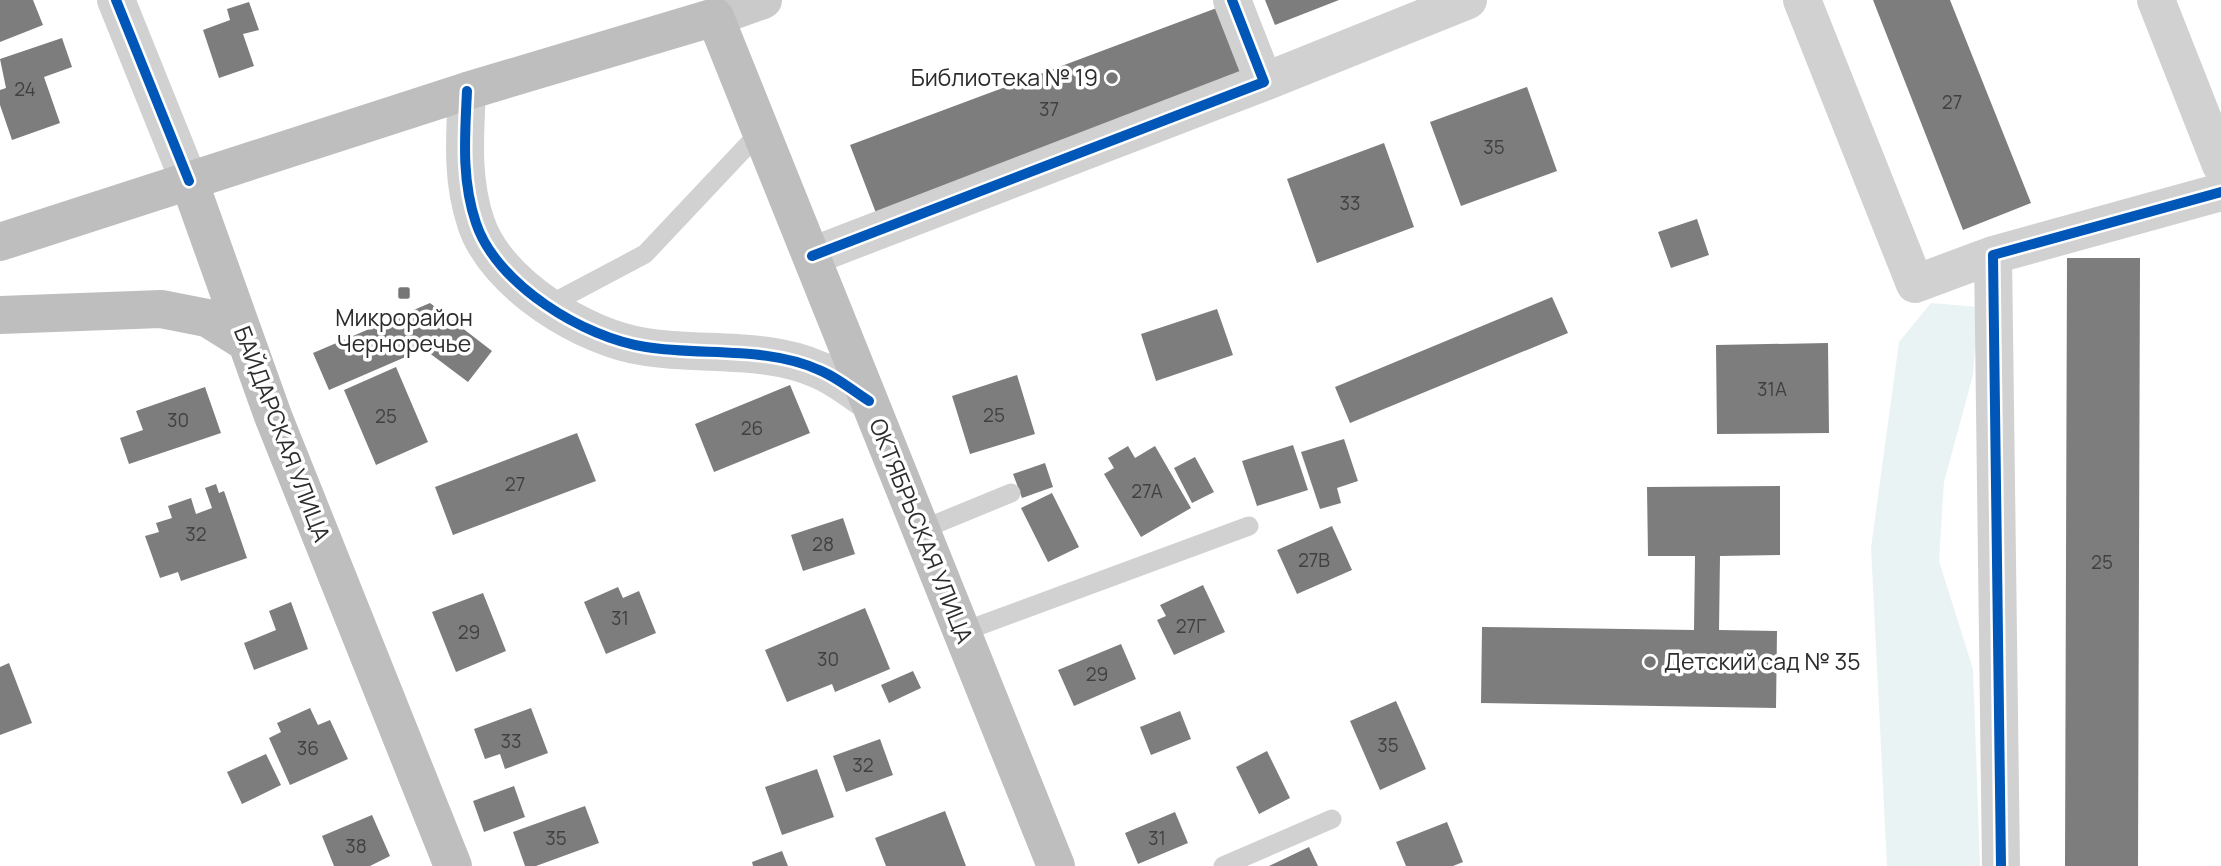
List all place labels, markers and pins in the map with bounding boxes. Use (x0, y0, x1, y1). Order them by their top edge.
place label: Библиотека № 19 (911, 61, 1098, 93)
marker: Библиотека № 19 (1104, 70, 1120, 86)
marker: Микрорайон Черноречье (396, 285, 412, 301)
place label: Микрорайон Черноречье (335, 301, 473, 359)
place label: Детский сад № 35 (1664, 645, 1860, 677)
marker: Детский сад № 35 (1642, 654, 1658, 670)

